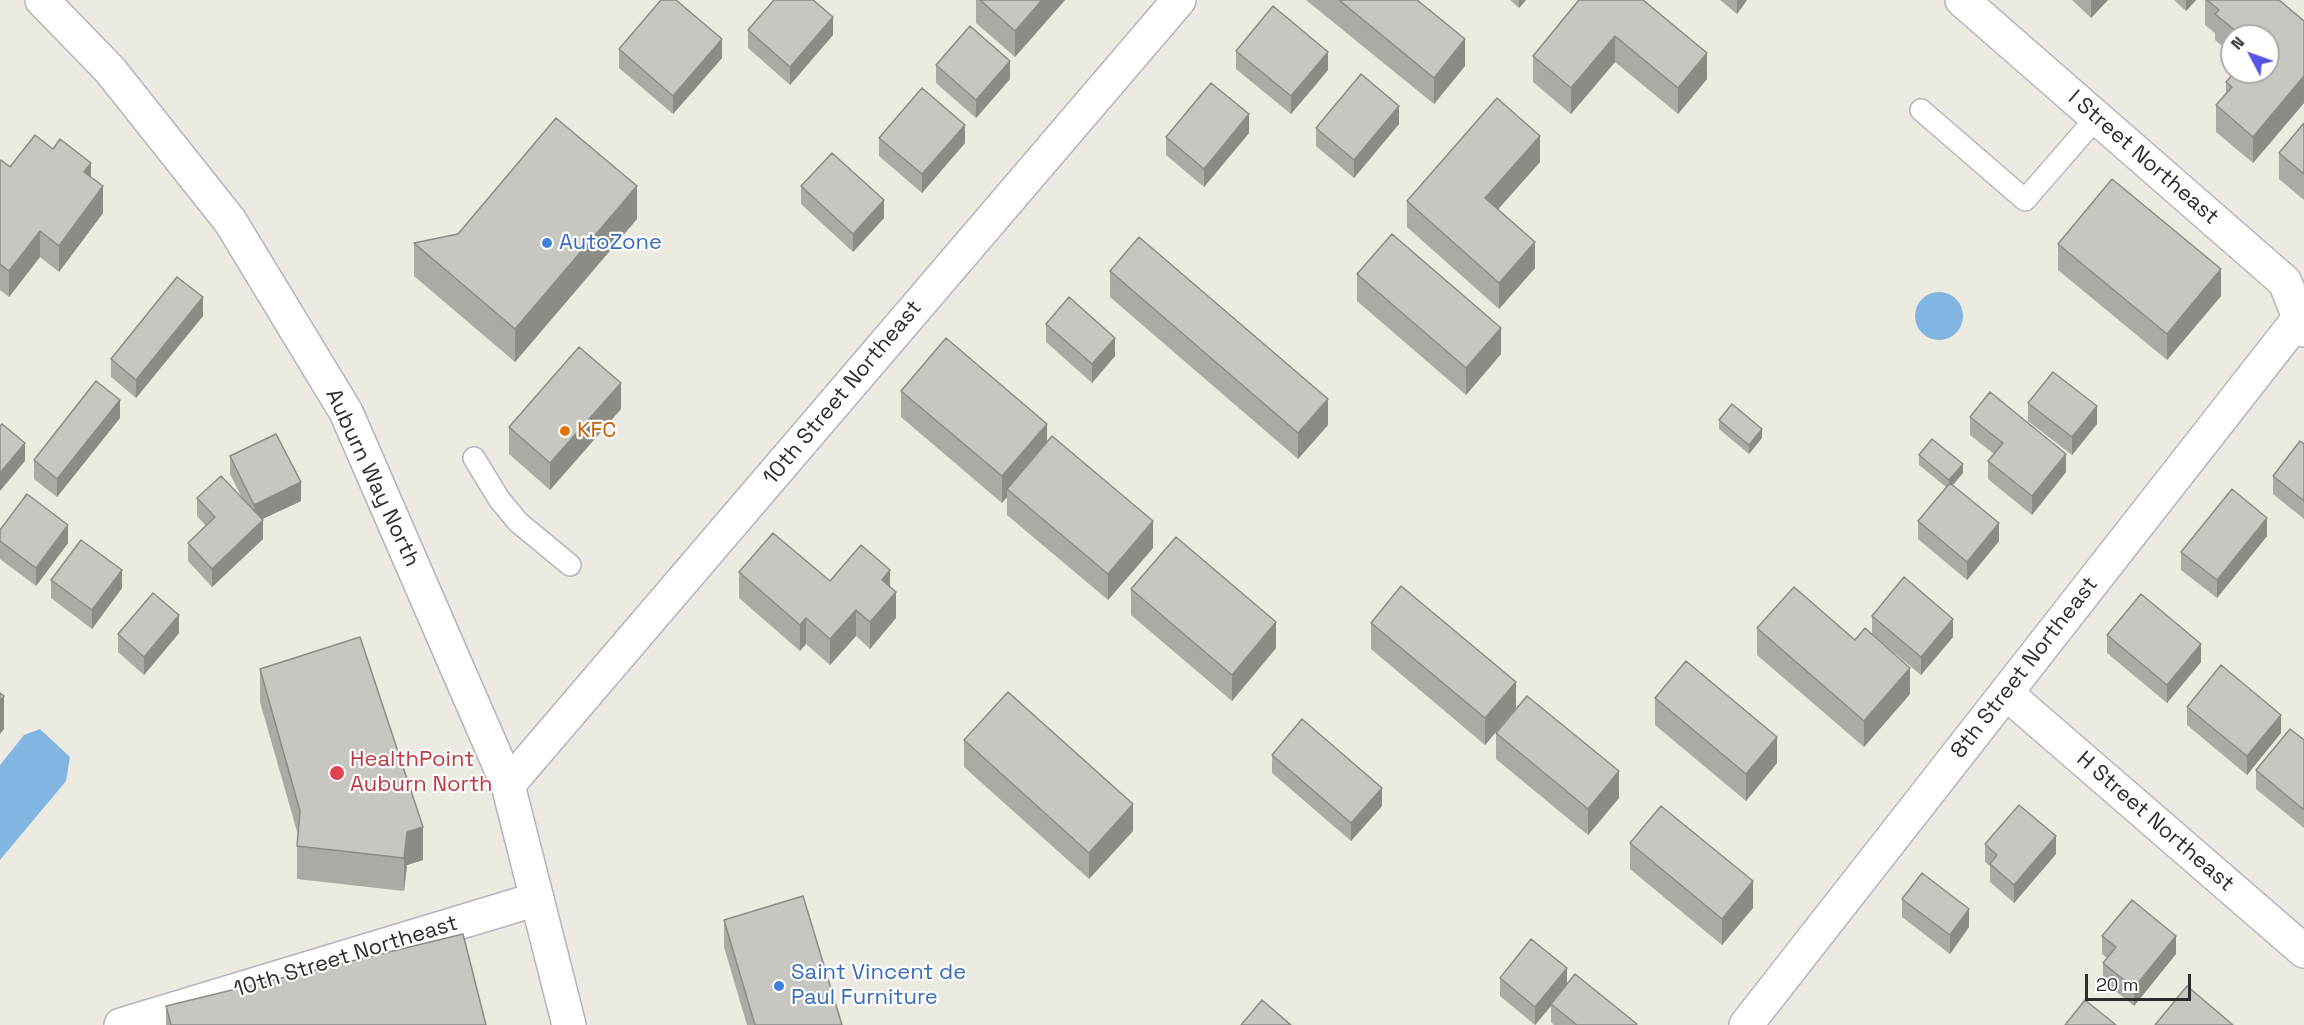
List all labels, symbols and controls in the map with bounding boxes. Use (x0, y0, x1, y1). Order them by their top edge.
north arrow (2220, 24, 2280, 84)
text: N (2226, 32, 2249, 54)
street label: I Street Northeast (2062, 85, 2224, 231)
place label: AutoZone (559, 230, 662, 256)
marker: AutoZone (540, 236, 554, 250)
street label: 10th Street Northeast (758, 295, 928, 491)
street label: Auburn Way North (319, 385, 425, 571)
place label: KFC (577, 418, 616, 444)
marker: KFC (558, 424, 572, 438)
street label: 8th Street Northeast (1946, 572, 2104, 764)
street label: H Street Northeast (2071, 746, 2239, 898)
place label: HealthPoint Auburn North (350, 747, 492, 798)
marker: HealthPoint Auburn North (328, 764, 346, 782)
street label: 10th Street Northeast (231, 910, 461, 1004)
place label: Saint Vincent de Paul Furniture (791, 960, 966, 1011)
scale bar (2088, 962, 2194, 1000)
text: 20 m (2096, 973, 2139, 996)
marker: Saint Vincent de Paul Furniture (772, 979, 786, 993)

